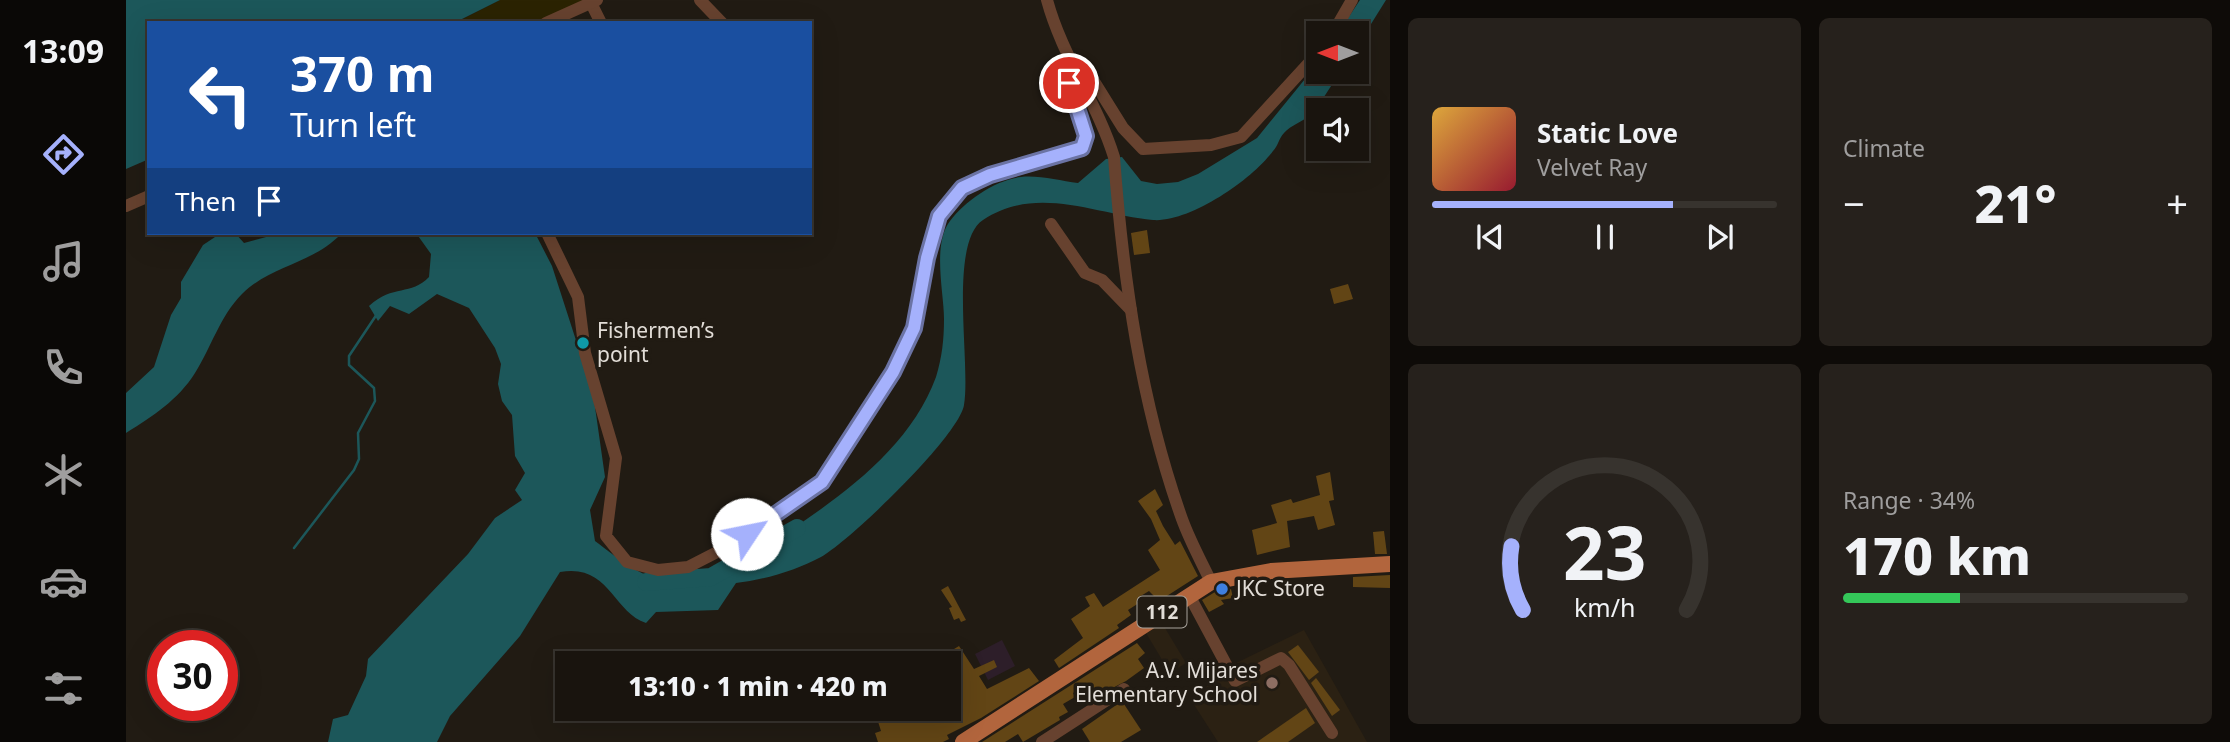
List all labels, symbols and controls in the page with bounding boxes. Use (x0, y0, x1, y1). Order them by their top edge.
north arrow (1306, 21, 1368, 84)
map controls (1306, 21, 1369, 161)
text: 13:09 (22, 29, 104, 72)
text: 370 m (290, 40, 435, 106)
icon: left (175, 49, 266, 140)
pin (1039, 53, 1099, 113)
icon: arrive (1050, 64, 1088, 102)
button: sound (1306, 98, 1369, 161)
text: Turn left (290, 103, 416, 146)
text: Static Love (1537, 115, 1678, 151)
icon: directions (39, 130, 88, 179)
text: Climate (1843, 132, 1925, 164)
text: Velvet Ray (1537, 151, 1647, 183)
text: 21° (1974, 167, 2057, 238)
text: − (1843, 177, 1865, 229)
text: + (2166, 177, 2188, 229)
icon: arrive (250, 182, 288, 220)
text: Then (175, 183, 236, 219)
icon: previous (1471, 218, 1509, 256)
icon: pause (1586, 218, 1624, 256)
icon: next (1701, 218, 1739, 256)
icon: music (39, 237, 88, 286)
place label: Fishermen’s point (597, 316, 714, 368)
marker: Fishermen’s point (575, 335, 591, 351)
icon: phone (39, 343, 88, 392)
icon: climate (39, 450, 88, 499)
text: Range · 34% (1843, 484, 1975, 516)
position arrow (710, 497, 784, 571)
text: 23 (1563, 502, 1646, 601)
text: 170 km (1843, 519, 2031, 590)
icon: car (39, 557, 88, 606)
place label: JKC Store (1234, 574, 1325, 602)
marker: JKC Store (1214, 581, 1230, 597)
text: km/h (1574, 590, 1635, 624)
road number: 112 (1138, 596, 1186, 628)
speed limit sign: 30 (147, 630, 238, 721)
place label: A.V. Mijares Elementary School (1075, 656, 1258, 708)
icon: filters (39, 664, 88, 713)
text: 13:10 · 1 min · 420 m (628, 668, 888, 704)
marker: A.V. Mijares Elementary School (1264, 675, 1280, 691)

